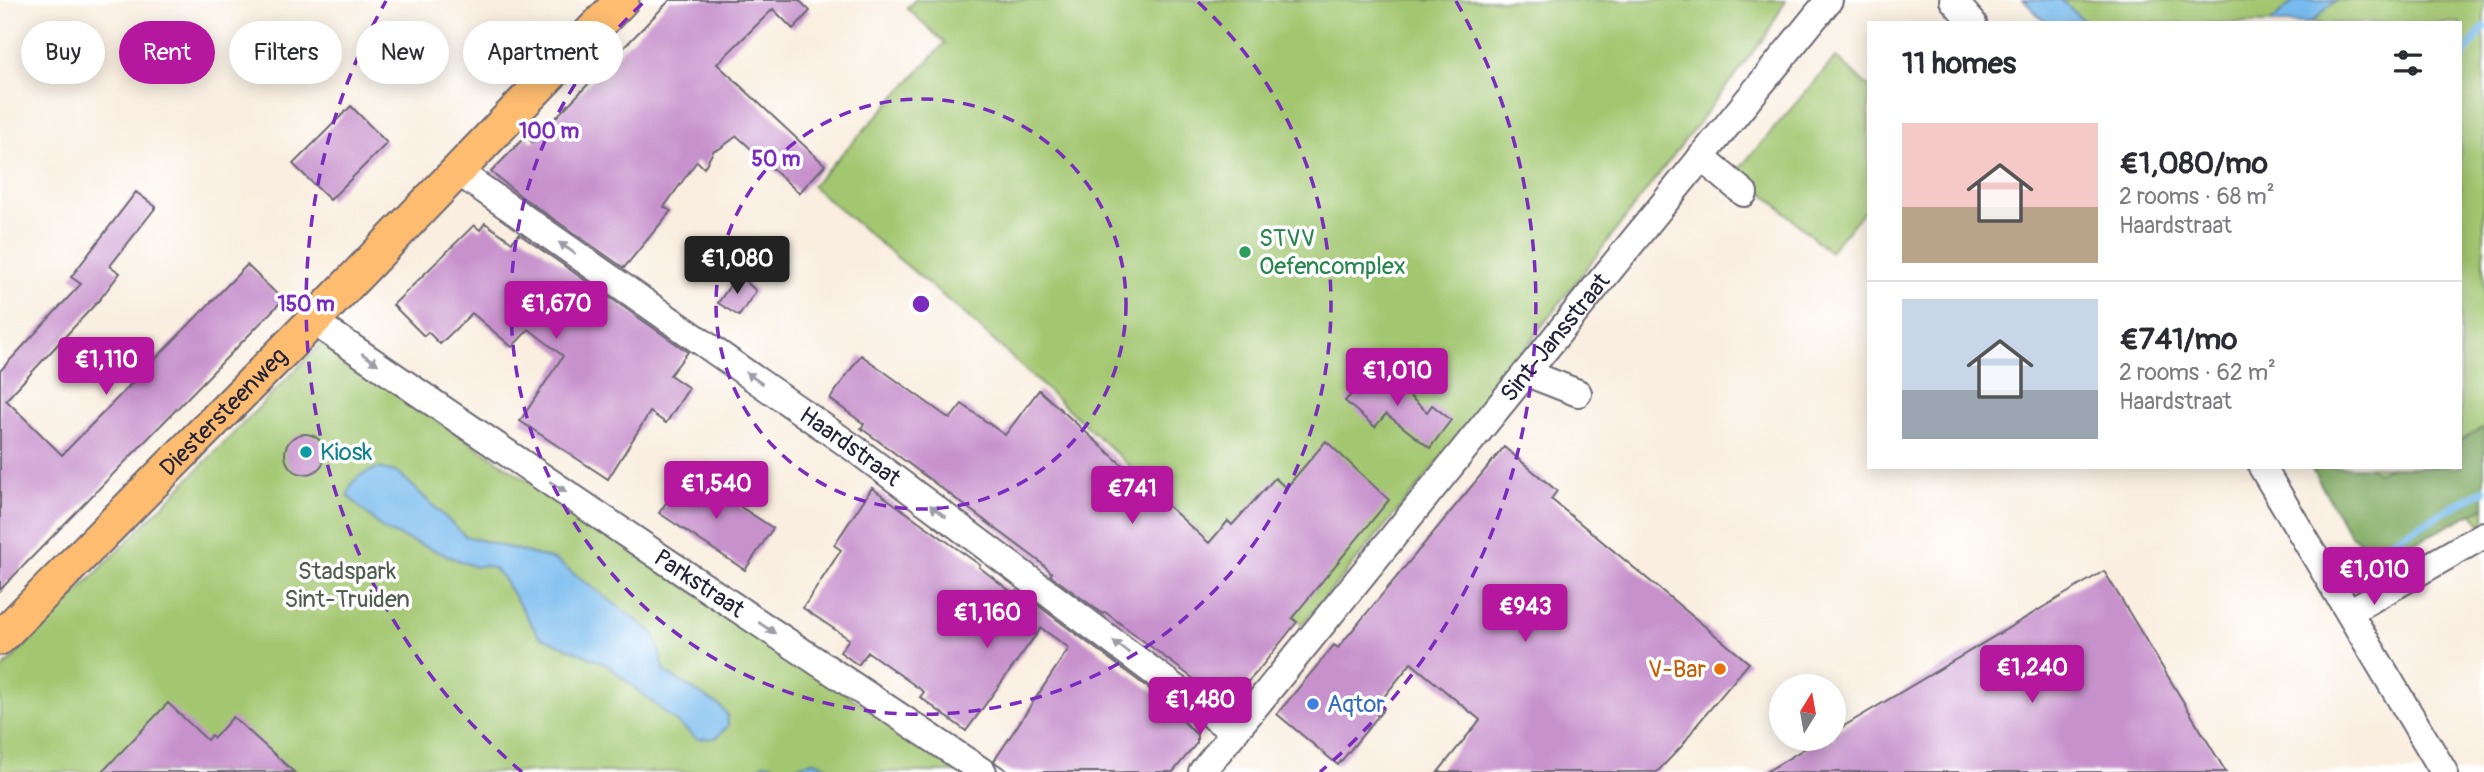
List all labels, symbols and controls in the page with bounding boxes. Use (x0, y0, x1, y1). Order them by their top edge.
chip: Buy (21, 21, 105, 84)
chip: Rent (119, 21, 215, 84)
chip: Filters (229, 21, 342, 84)
chip: New (356, 21, 449, 84)
chip: Apartment (463, 21, 623, 84)
icon: filters (2389, 44, 2427, 82)
text: 11 homes (1902, 45, 2016, 82)
text: 100 m (519, 118, 579, 145)
text: €1,080/mo (2119, 145, 2268, 182)
text: 50 m (752, 146, 801, 173)
icon: home (1958, 151, 2042, 235)
text: 2 rooms · 68 m² (2119, 182, 2275, 211)
text: Haardstraat (2119, 211, 2232, 240)
place label: STVV Oefencomplex (1259, 224, 1406, 281)
pin: €1,080 (680, 236, 794, 296)
one-way arrow (558, 241, 576, 255)
text: €1,080 (700, 244, 774, 273)
marker: STVV Oefencomplex (1237, 244, 1253, 260)
street label: Sint-Jansstraat (1495, 267, 1617, 408)
pin: €1,670 (499, 282, 613, 341)
text: €1,670 (520, 289, 592, 318)
text: 150 m (277, 291, 335, 318)
centre of rings (909, 292, 933, 316)
text: €741/mo (2119, 321, 2237, 358)
icon: home (1958, 327, 2042, 411)
pin: €1,110 (49, 338, 163, 397)
street label: Diestersteenweg (154, 342, 294, 483)
text: €1,110 (74, 345, 138, 374)
pin: €1,010 (1340, 348, 1454, 408)
one-way arrow (360, 353, 380, 366)
text: €1,010 (1362, 356, 1432, 385)
text: 2 rooms · 62 m² (2119, 358, 2276, 387)
one-way arrow (745, 371, 763, 385)
text: Haardstraat (2119, 387, 2232, 416)
street label: Haardstraat (794, 401, 906, 493)
place label: Kiosk (320, 438, 372, 467)
marker: Kiosk (298, 444, 314, 460)
pin: €1,540 (659, 462, 773, 521)
pin: €741 (1091, 466, 1173, 526)
text: €1,540 (680, 469, 752, 498)
text: €741 (1107, 474, 1157, 503)
one-way arrow (548, 481, 568, 494)
one-way arrow (929, 504, 947, 518)
street label: Parkstraat (648, 543, 750, 624)
pin: €1,010 (2317, 548, 2431, 607)
text: €1,010 (2339, 555, 2409, 584)
park label: Stadspark Sint-Truiden (284, 557, 410, 614)
pin: €943 (1484, 584, 1566, 644)
pin: €1,160 (930, 590, 1044, 650)
text: €943 (1498, 592, 1552, 621)
text: €1,160 (953, 598, 1021, 627)
one-way arrow (758, 621, 776, 635)
one-way arrow (1112, 640, 1130, 654)
pin: €1,240 (1975, 646, 2089, 705)
text: €1,240 (1996, 653, 2068, 682)
place label: V-Bar (1648, 655, 1706, 684)
marker: V-Bar (1712, 661, 1728, 677)
north arrow (1769, 674, 1846, 751)
map controls (1769, 674, 1846, 751)
pin: €1,480 (1143, 678, 1257, 737)
text: €1,480 (1165, 685, 1235, 714)
place label: Aqtor (1327, 690, 1385, 719)
marker: Aqtor (1305, 696, 1321, 712)

